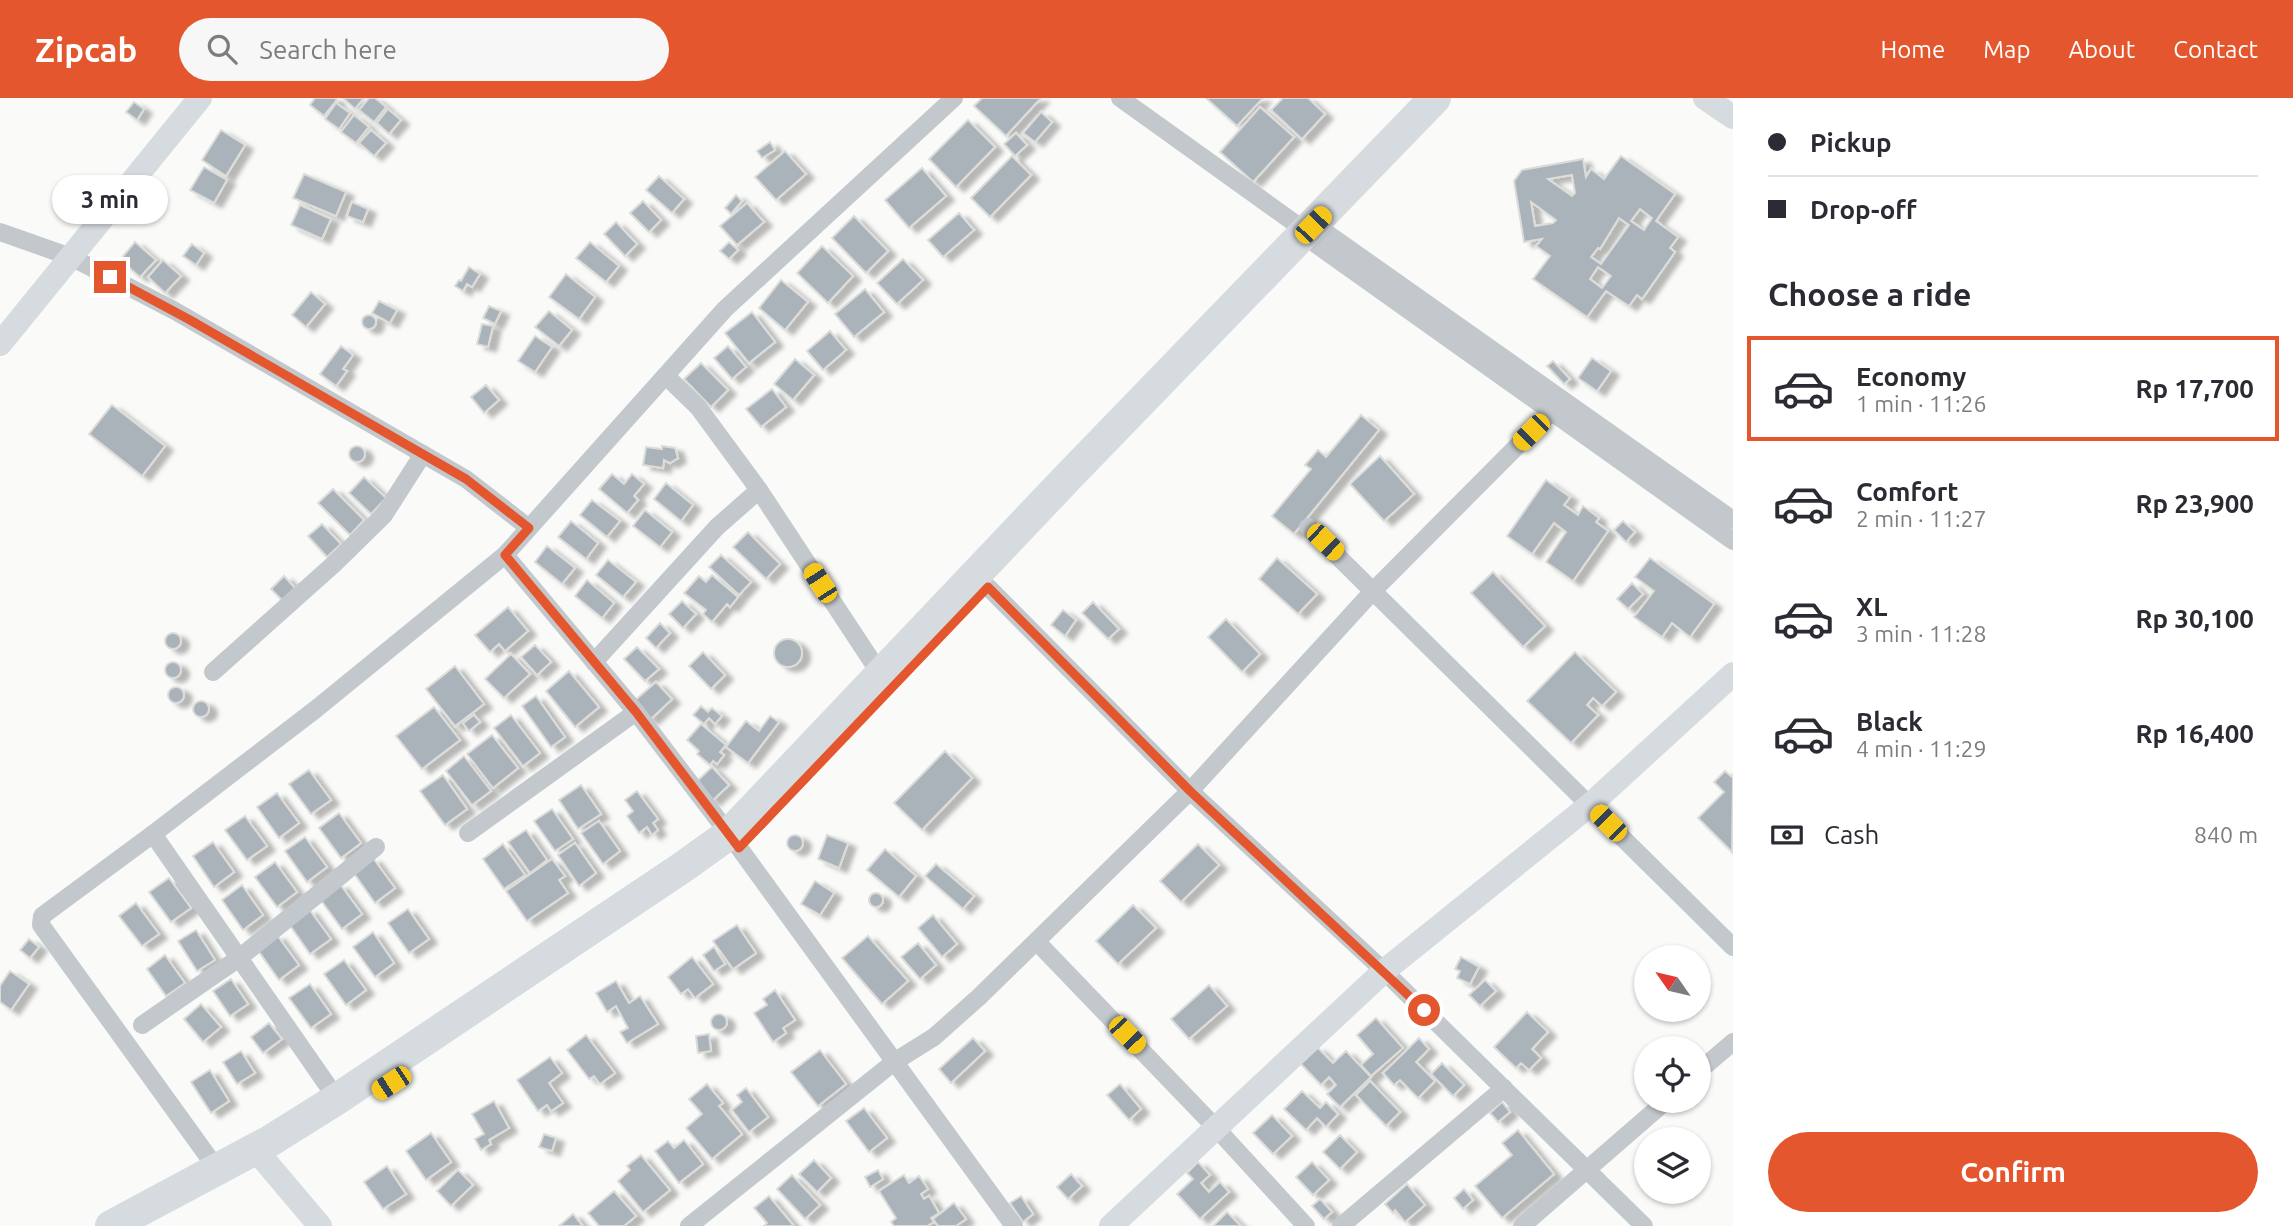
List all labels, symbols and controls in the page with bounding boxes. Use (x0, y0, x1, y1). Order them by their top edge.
search box (179, 18, 669, 81)
icon: search (203, 30, 241, 68)
text: Zipcab (35, 31, 137, 68)
text: Search here (259, 35, 397, 64)
text: Home (1880, 36, 1945, 63)
text: Map (1983, 36, 2030, 63)
text: About (2068, 36, 2135, 63)
text: Contact (2173, 36, 2258, 63)
text: Pickup (1810, 128, 1892, 157)
callout: 3 min (52, 176, 168, 225)
text: 3 min (81, 187, 139, 212)
text: Drop-off (1810, 195, 1917, 224)
car (1291, 203, 1336, 247)
route end (94, 261, 126, 293)
text: Choose a ride (1768, 276, 1971, 312)
icon: car (1772, 357, 1835, 420)
text: Economy (1856, 362, 1966, 391)
text: Rp 17,700 (2135, 374, 2254, 403)
text: 1 min · 11:26 (1856, 391, 1987, 416)
car (1509, 410, 1554, 454)
icon: car (1772, 472, 1835, 535)
text: Comfort (1856, 477, 1959, 506)
text: Rp 23,900 (2135, 489, 2254, 518)
text: 2 min · 11:27 (1856, 506, 1987, 531)
car (1303, 520, 1348, 564)
car (800, 560, 841, 606)
icon: car (1772, 587, 1835, 650)
text: XL (1856, 592, 1887, 621)
text: Rp 30,100 (2135, 604, 2254, 633)
text: 3 min · 11:28 (1856, 621, 1987, 646)
icon: car (1772, 702, 1835, 765)
text: Black (1856, 707, 1923, 736)
text: Rp 16,400 (2135, 719, 2254, 748)
text: 4 min · 11:29 (1856, 736, 1987, 761)
car (1586, 801, 1631, 845)
icon: cash (1768, 816, 1806, 854)
text: Cash (1824, 820, 1879, 849)
text: 840 m (2194, 822, 2258, 847)
north arrow (1634, 945, 1712, 1022)
map controls (1634, 945, 1711, 1204)
route start (1408, 994, 1440, 1026)
car (1105, 1013, 1150, 1057)
button: locate (1634, 1036, 1711, 1113)
car (368, 1063, 415, 1103)
button: layers (1634, 1127, 1711, 1204)
button: Confirm (1768, 1132, 2258, 1212)

